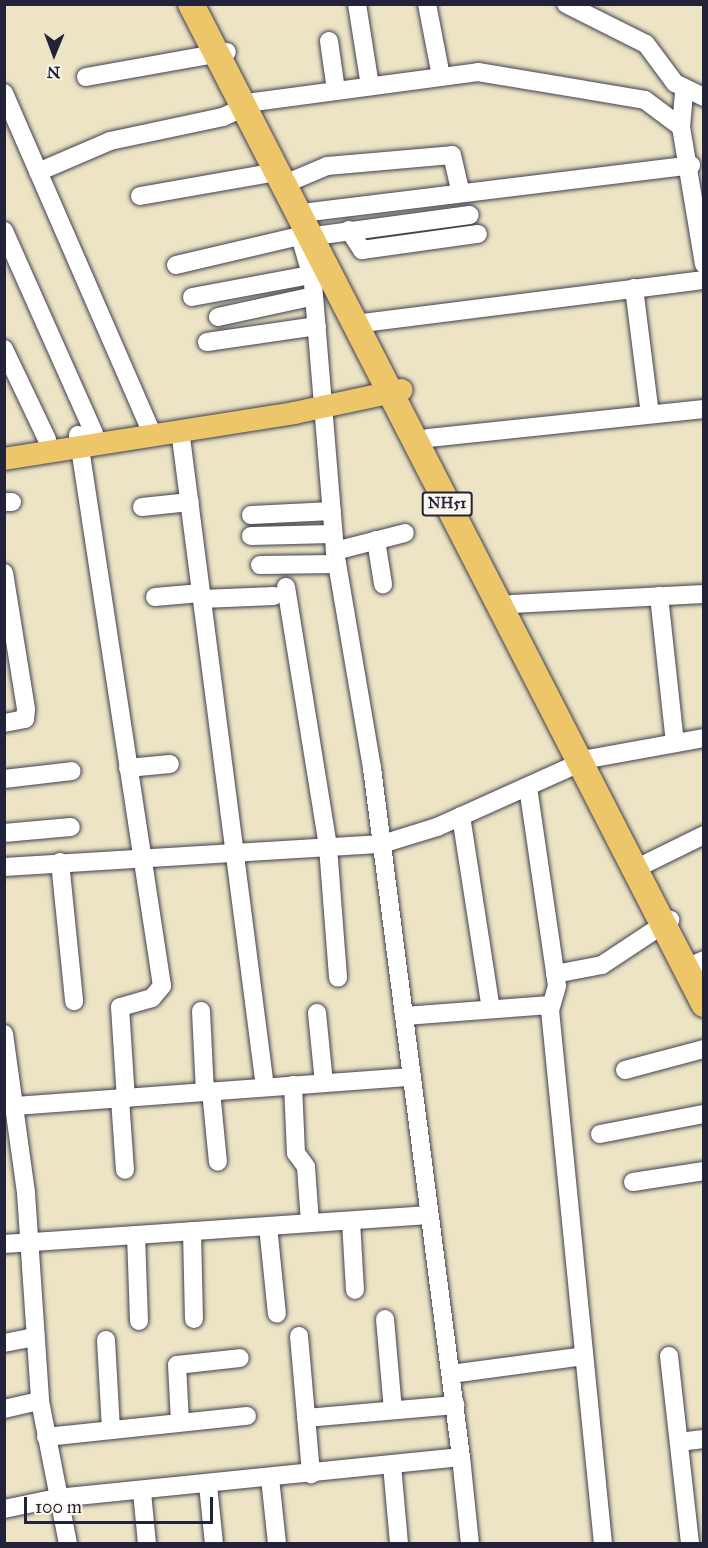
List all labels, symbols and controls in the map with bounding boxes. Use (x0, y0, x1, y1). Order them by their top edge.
north arrow (24, 24, 84, 84)
text: N (47, 63, 61, 82)
road number: NH51 (422, 492, 472, 516)
scale bar (27, 1485, 216, 1523)
text: 100 m (35, 1496, 82, 1518)

